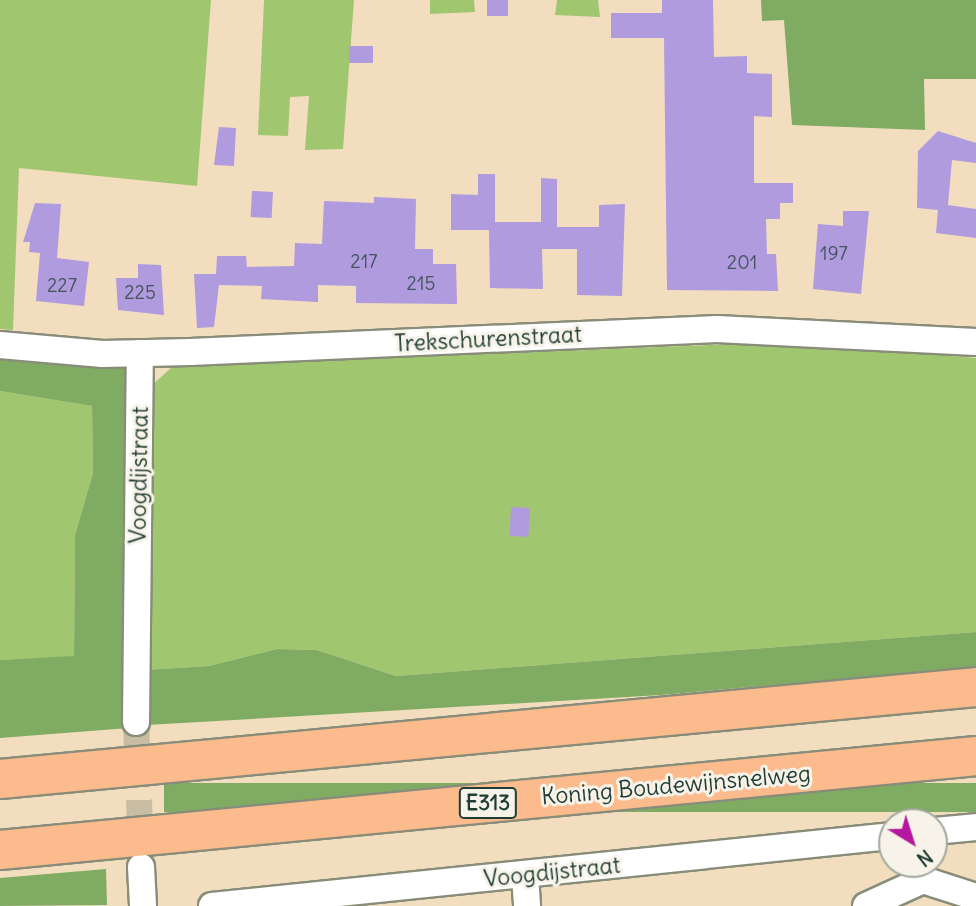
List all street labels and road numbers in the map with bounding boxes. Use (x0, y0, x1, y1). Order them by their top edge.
street label: Trekschurenstraat (394, 320, 582, 358)
street label: Voogdijstraat (124, 406, 154, 544)
street label: Koning Boudewijnsnelweg (540, 759, 812, 811)
road number: E313 (458, 786, 518, 820)
street label: Voogdijstraat (482, 851, 622, 893)

